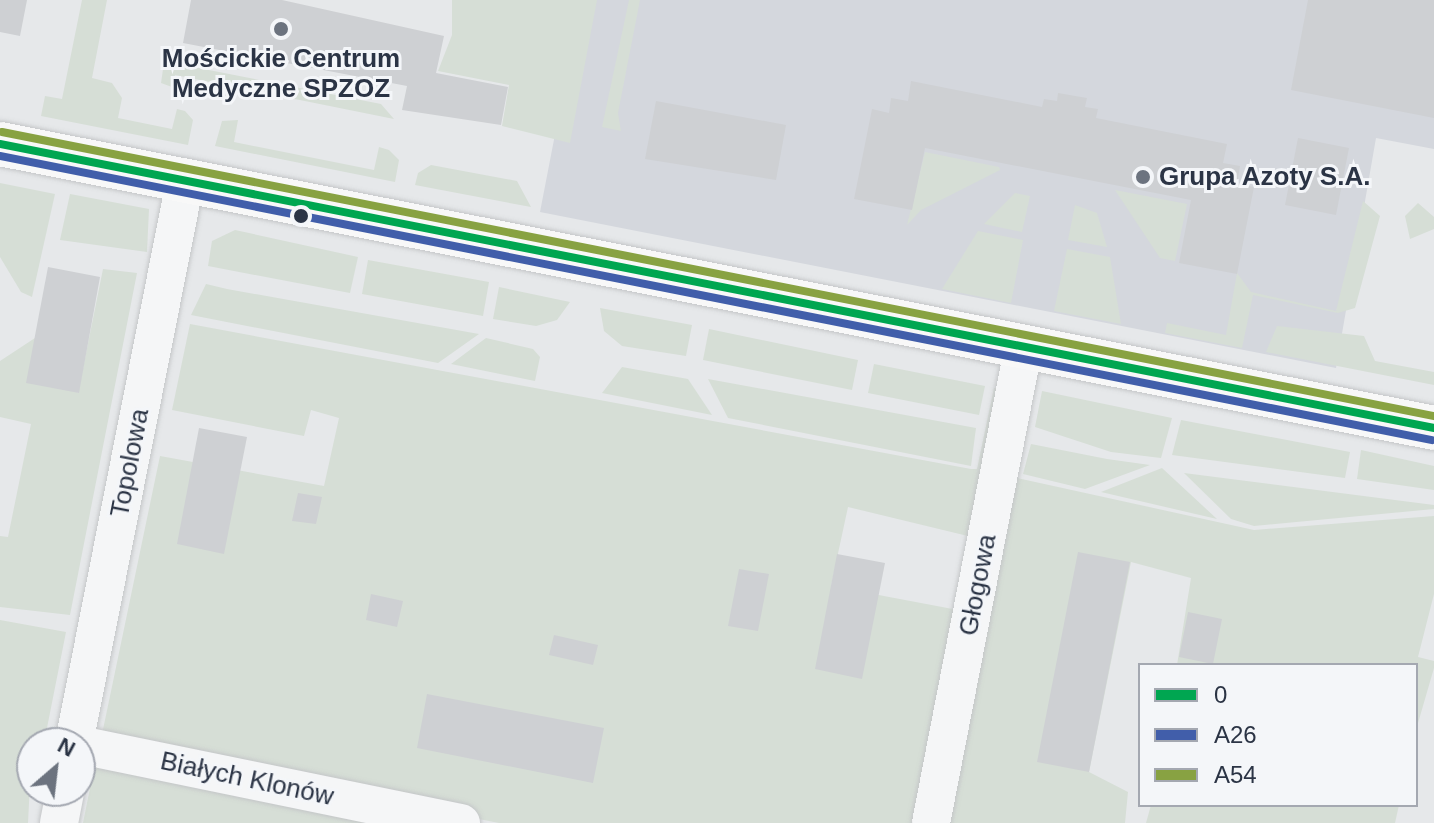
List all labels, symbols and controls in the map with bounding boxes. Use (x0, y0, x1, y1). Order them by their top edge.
marker: Mościckie Centrum Medyczne SPZOZ (270, 18, 292, 40)
place label: Mościckie Centrum Medyczne SPZOZ (162, 43, 400, 104)
place label: Grupa Azoty S.A. (1159, 161, 1371, 193)
marker: Grupa Azoty S.A. (1134, 168, 1152, 186)
unlabelled marker (293, 208, 309, 224)
street label: Topolowa (104, 406, 156, 520)
street label: Głogowa (953, 532, 1003, 638)
legend (1138, 663, 1418, 807)
text: 0 (1214, 681, 1227, 708)
text: A26 (1214, 721, 1257, 748)
north arrow (16, 727, 96, 807)
text: N (54, 732, 79, 762)
street label: Białych Klonów (158, 745, 336, 813)
text: A54 (1214, 761, 1257, 788)

